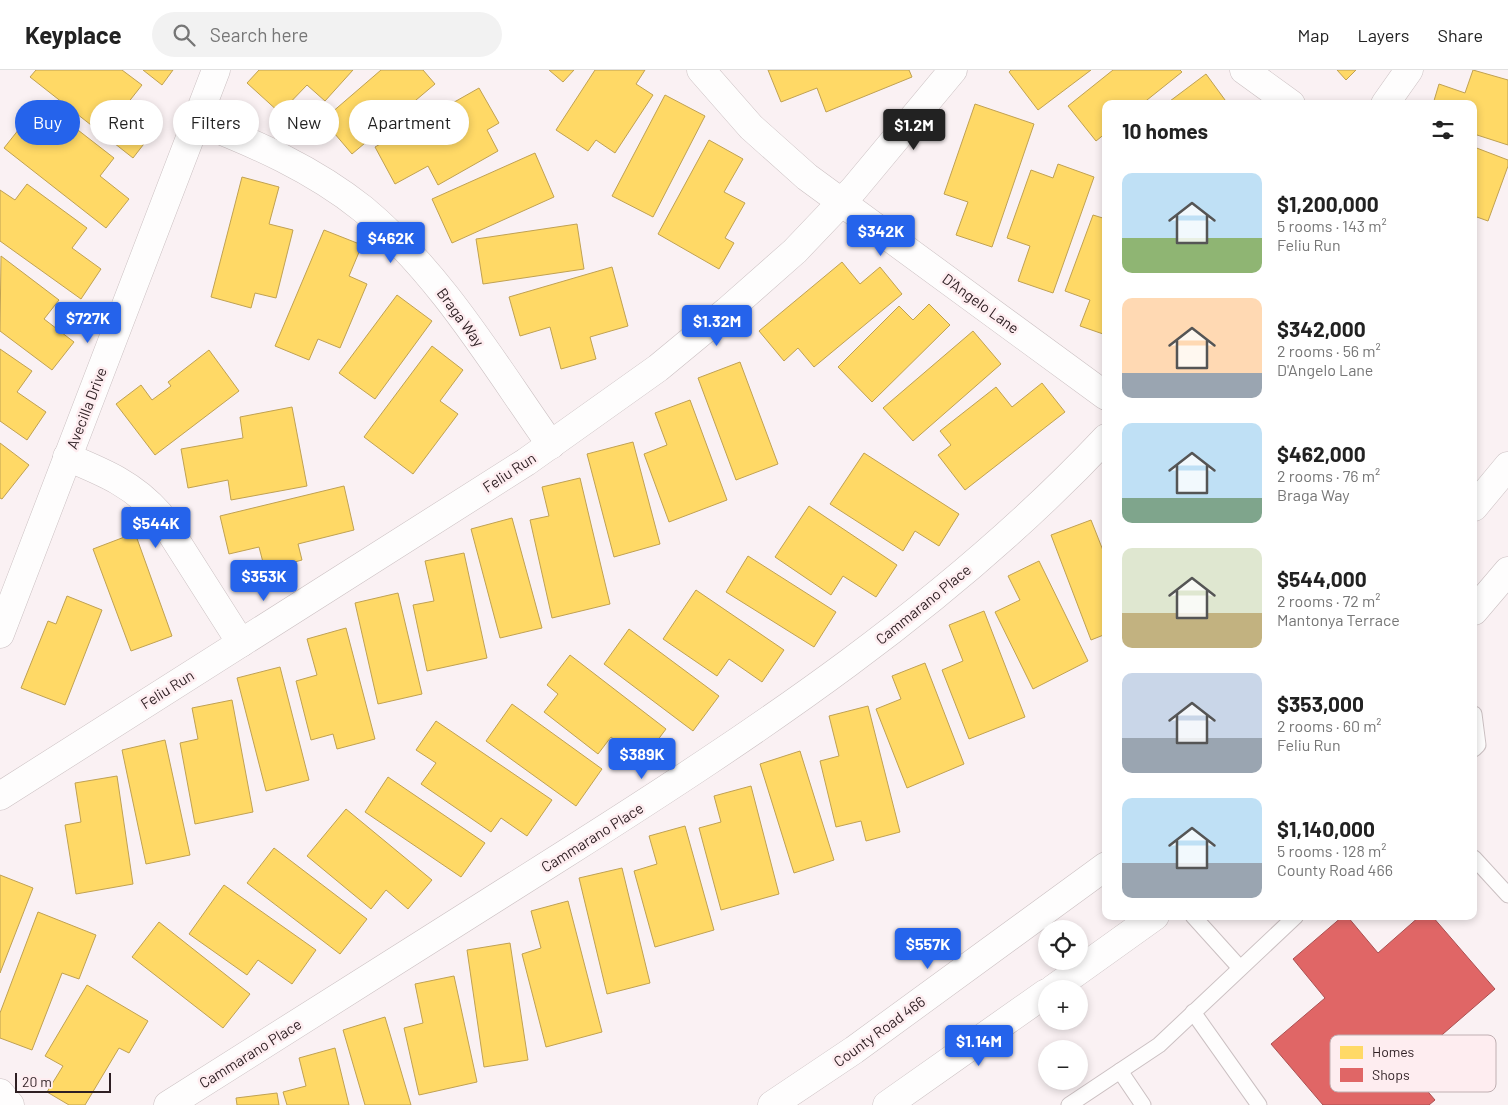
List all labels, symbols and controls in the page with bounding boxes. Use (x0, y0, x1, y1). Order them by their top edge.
search box (152, 12, 502, 57)
text: Keyplace (25, 20, 122, 49)
icon: search (170, 21, 198, 49)
text: Search here (210, 23, 308, 46)
text: Map (1297, 24, 1329, 46)
text: Layers (1357, 24, 1410, 46)
text: Share (1438, 24, 1483, 46)
chip: Buy (15, 100, 80, 145)
chip: Rent (90, 100, 163, 145)
chip: Filters (173, 100, 259, 145)
chip: New (269, 100, 339, 145)
chip: Apartment (349, 100, 469, 145)
pin: $1.2M (879, 108, 949, 151)
text: $1.2M (894, 115, 934, 134)
icon: filters (1429, 116, 1457, 144)
text: 10 homes (1122, 118, 1208, 143)
text: $1,200,000 (1277, 191, 1379, 216)
icon: home (1162, 193, 1222, 253)
pin: $342K (846, 214, 916, 257)
text: 5 rooms · 143 m² (1277, 216, 1387, 235)
text: $342K (858, 221, 904, 240)
pin: $462K (356, 222, 426, 264)
text: $462K (368, 228, 414, 247)
text: Feliu Run (1277, 235, 1341, 254)
street label: D'Angelo Lane (939, 269, 1023, 337)
street label: Braga Way (434, 284, 488, 350)
pin: $727K (53, 302, 123, 344)
pin: $1.32M (676, 304, 758, 347)
text: $727K (66, 308, 110, 327)
text: $1.32M (693, 311, 741, 330)
text: $342,000 (1277, 316, 1366, 341)
icon: home (1162, 318, 1222, 378)
text: 2 rooms · 56 m² (1277, 341, 1381, 360)
text: D'Angelo Lane (1277, 360, 1373, 379)
street label: Avecilla Drive (62, 365, 110, 451)
text: $462,000 (1277, 441, 1366, 466)
icon: home (1162, 443, 1222, 503)
street label: Feliu Run (479, 448, 539, 496)
text: 2 rooms · 76 m² (1277, 466, 1380, 485)
text: Braga Way (1277, 485, 1350, 504)
pin: $544K (121, 506, 191, 549)
text: $544K (132, 513, 180, 532)
pin: $353K (229, 560, 299, 602)
street label: Cammarano Place (872, 560, 974, 648)
text: $353K (241, 566, 287, 585)
text: $544,000 (1277, 566, 1367, 591)
icon: home (1162, 568, 1222, 628)
text: 2 rooms · 72 m² (1277, 591, 1380, 610)
text: Mantonya Terrace (1277, 610, 1400, 629)
street label: Feliu Run (137, 666, 197, 712)
text: $353,000 (1277, 691, 1364, 716)
icon: home (1162, 693, 1222, 753)
text: 2 rooms · 60 m² (1277, 716, 1382, 735)
text: Feliu Run (1277, 735, 1341, 754)
pin: $389K (607, 738, 677, 780)
text: $389K (620, 744, 664, 763)
street label: Cammarano Place (538, 798, 646, 876)
text: $1,140,000 (1277, 816, 1375, 841)
icon: home (1162, 818, 1222, 878)
text: 5 rooms · 128 m² (1277, 841, 1386, 860)
text: County Road 466 (1277, 860, 1393, 879)
map controls (1038, 920, 1088, 1090)
button: locate (1038, 920, 1088, 970)
pin: $557K (893, 928, 963, 970)
text: $557K (906, 934, 950, 953)
button: + (1038, 980, 1088, 1030)
street label: County Road 466 (830, 992, 928, 1070)
street label: Cammarano Place (196, 1014, 304, 1092)
pin: $1.14M (938, 1024, 1020, 1067)
text: $1.14M (956, 1031, 1002, 1050)
legend (1330, 1035, 1496, 1092)
button: − (1038, 1040, 1088, 1090)
text: Homes (1372, 1043, 1415, 1060)
text: Shops (1372, 1066, 1410, 1083)
scale bar (15, 1070, 111, 1093)
text: 20 m (22, 1073, 52, 1090)

